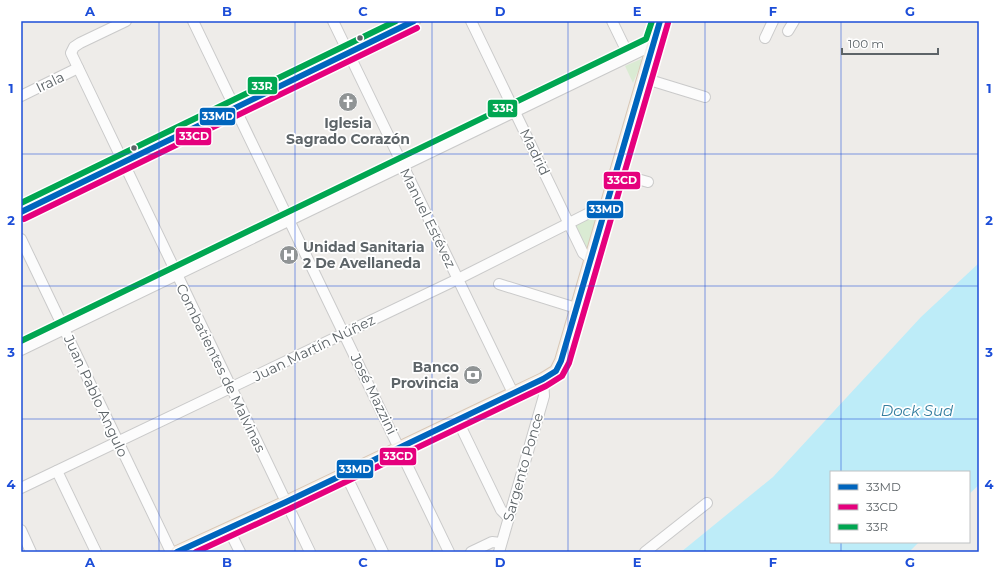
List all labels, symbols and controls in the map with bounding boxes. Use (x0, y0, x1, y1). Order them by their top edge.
text: A (84, 3, 96, 19)
text: B (222, 3, 232, 19)
text: C (358, 3, 368, 19)
text: D (495, 3, 506, 19)
text: E (633, 3, 642, 19)
text: F (769, 3, 777, 19)
text: G (905, 3, 915, 19)
scale bar (842, 30, 938, 56)
unlabelled marker (355, 33, 365, 43)
text: 100 m (848, 36, 884, 51)
street label: Irala (33, 67, 67, 97)
line badge: 33R (247, 76, 278, 95)
text: 33R (250, 79, 273, 93)
text: 1 (8, 80, 14, 96)
text: 1 (986, 80, 992, 96)
church icon: Iglesia Sagrado Corazón (337, 91, 359, 113)
line badge: 33R (487, 99, 518, 118)
text: 33R (491, 101, 514, 115)
line badge: 33MD (199, 107, 236, 126)
text: 33MD (201, 109, 234, 123)
place label: Iglesia Sagrado Corazón (286, 114, 410, 148)
street label: Madrid (516, 126, 554, 178)
line badge: 33CD (175, 127, 212, 146)
text: 33CD (178, 129, 209, 143)
unlabelled marker (129, 143, 139, 153)
street label: Manuel Estévez (396, 165, 460, 271)
line badge: 33CD (603, 171, 641, 190)
text: 33CD (606, 173, 637, 187)
line badge: 33MD (586, 200, 624, 219)
text: 33MD (588, 202, 621, 216)
text: 2 (7, 212, 15, 228)
text: 2 (985, 212, 993, 228)
place label: Unidad Sanitaria 2 De Avellaneda (303, 238, 425, 272)
hospital icon: Unidad Sanitaria 2 De Avellaneda (278, 244, 300, 266)
street label: Combatientes de Malvinas (172, 281, 270, 456)
street label: Juan Martín Núñez (249, 311, 378, 386)
street label: Juan Pablo Angulo (59, 331, 132, 460)
text: 3 (6, 344, 15, 360)
text: 3 (984, 344, 993, 360)
street label: José Mazzini (346, 350, 401, 437)
place label: Banco Provincia (391, 358, 459, 392)
bank icon: Banco Provincia (462, 364, 484, 386)
water label: Dock Sud (881, 401, 954, 420)
street label: Sargento Ponce (499, 411, 547, 523)
line badge: 33CD (379, 447, 417, 466)
text: 33CD (382, 449, 413, 463)
line badge: 33MD (336, 459, 374, 479)
text: 33MD (338, 462, 371, 476)
legend (830, 471, 970, 543)
text: 4 (7, 476, 16, 492)
text: 4 (985, 476, 994, 492)
text: 33MD (866, 479, 901, 494)
text: 33CD (866, 499, 898, 514)
text: 33R (866, 519, 888, 534)
text: A (84, 554, 96, 570)
text: B (222, 554, 232, 570)
text: C (358, 554, 368, 570)
text: D (495, 554, 506, 570)
text: E (633, 554, 642, 570)
text: F (769, 554, 777, 570)
text: G (905, 554, 915, 570)

